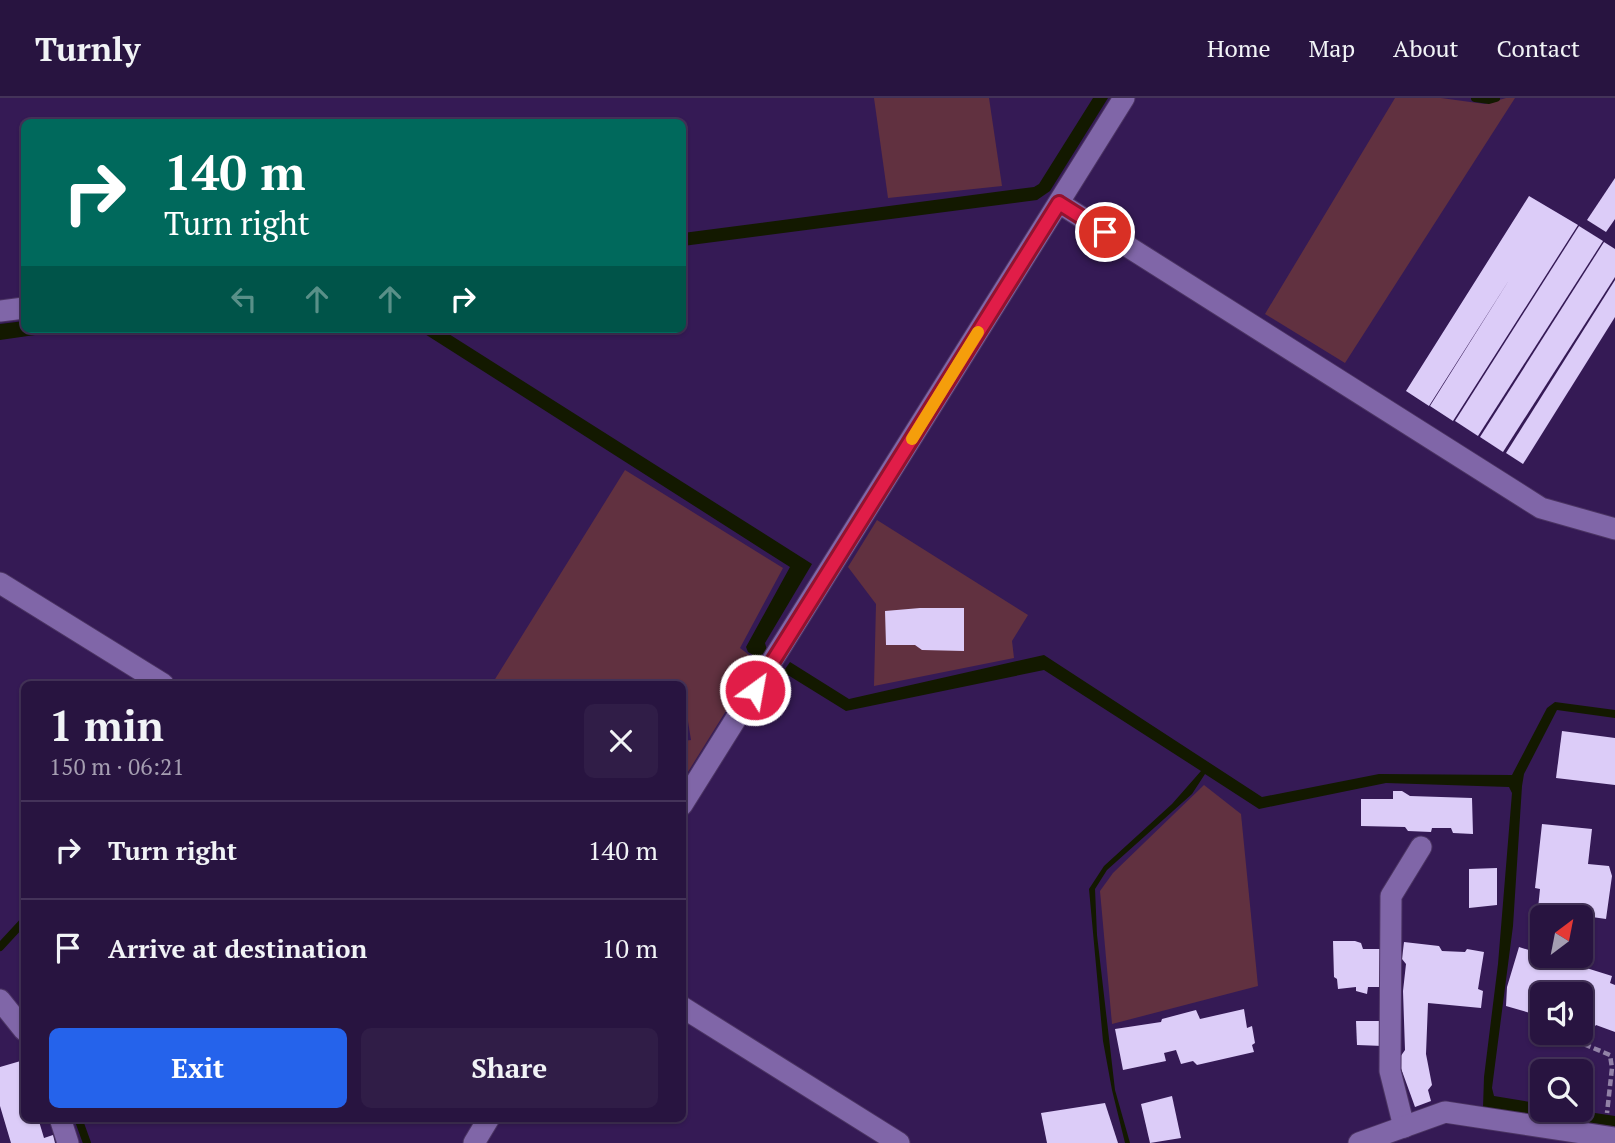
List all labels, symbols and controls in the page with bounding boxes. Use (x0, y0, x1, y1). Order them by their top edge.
text: Turnly (35, 27, 140, 70)
text: Home (1207, 32, 1271, 64)
text: Map (1309, 32, 1355, 64)
text: About (1393, 32, 1459, 64)
text: Contact (1497, 32, 1580, 64)
text: 140 m (164, 139, 306, 204)
icon: right (49, 147, 140, 238)
text: Turn right (164, 202, 310, 244)
pin (1075, 202, 1135, 262)
icon: arrive (1086, 213, 1124, 251)
icon: left (225, 280, 263, 318)
icon: ahead (298, 280, 336, 318)
icon: ahead (371, 280, 409, 318)
icon: right (444, 280, 482, 318)
position arrow (718, 653, 792, 727)
text: 1 min (49, 697, 164, 753)
button: close (584, 704, 658, 778)
text: 150 m · 06:21 (49, 751, 184, 782)
icon: right (49, 831, 87, 869)
text: Turn right (108, 833, 237, 867)
text: 140 m (588, 833, 658, 867)
north arrow (1530, 905, 1592, 968)
map controls (1530, 905, 1593, 1122)
icon: arrive (49, 929, 87, 967)
text: Arrive at destination (108, 931, 367, 965)
text: 10 m (602, 931, 658, 965)
button: sound (1530, 982, 1593, 1045)
button: Exit (49, 1028, 347, 1108)
button: Share (361, 1028, 658, 1108)
button: search (1530, 1059, 1593, 1122)

